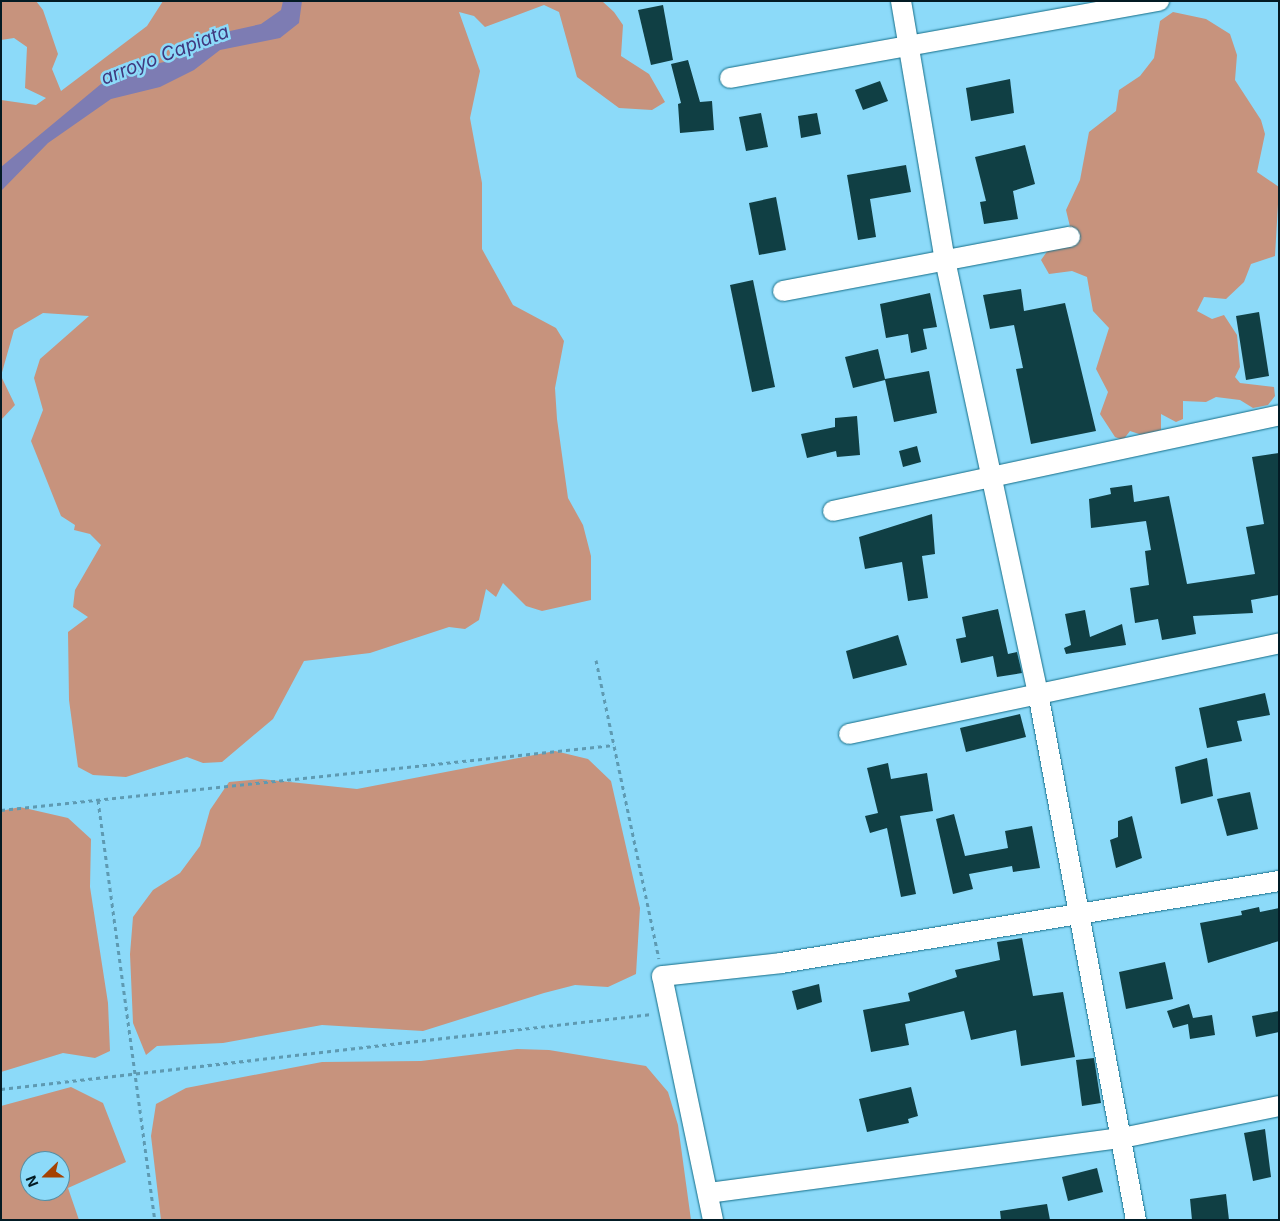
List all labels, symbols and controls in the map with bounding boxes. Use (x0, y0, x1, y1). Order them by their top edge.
water label: arroyo Capiata (98, 20, 232, 90)
north arrow (20, 1151, 70, 1201)
text: N (22, 1173, 41, 1190)

